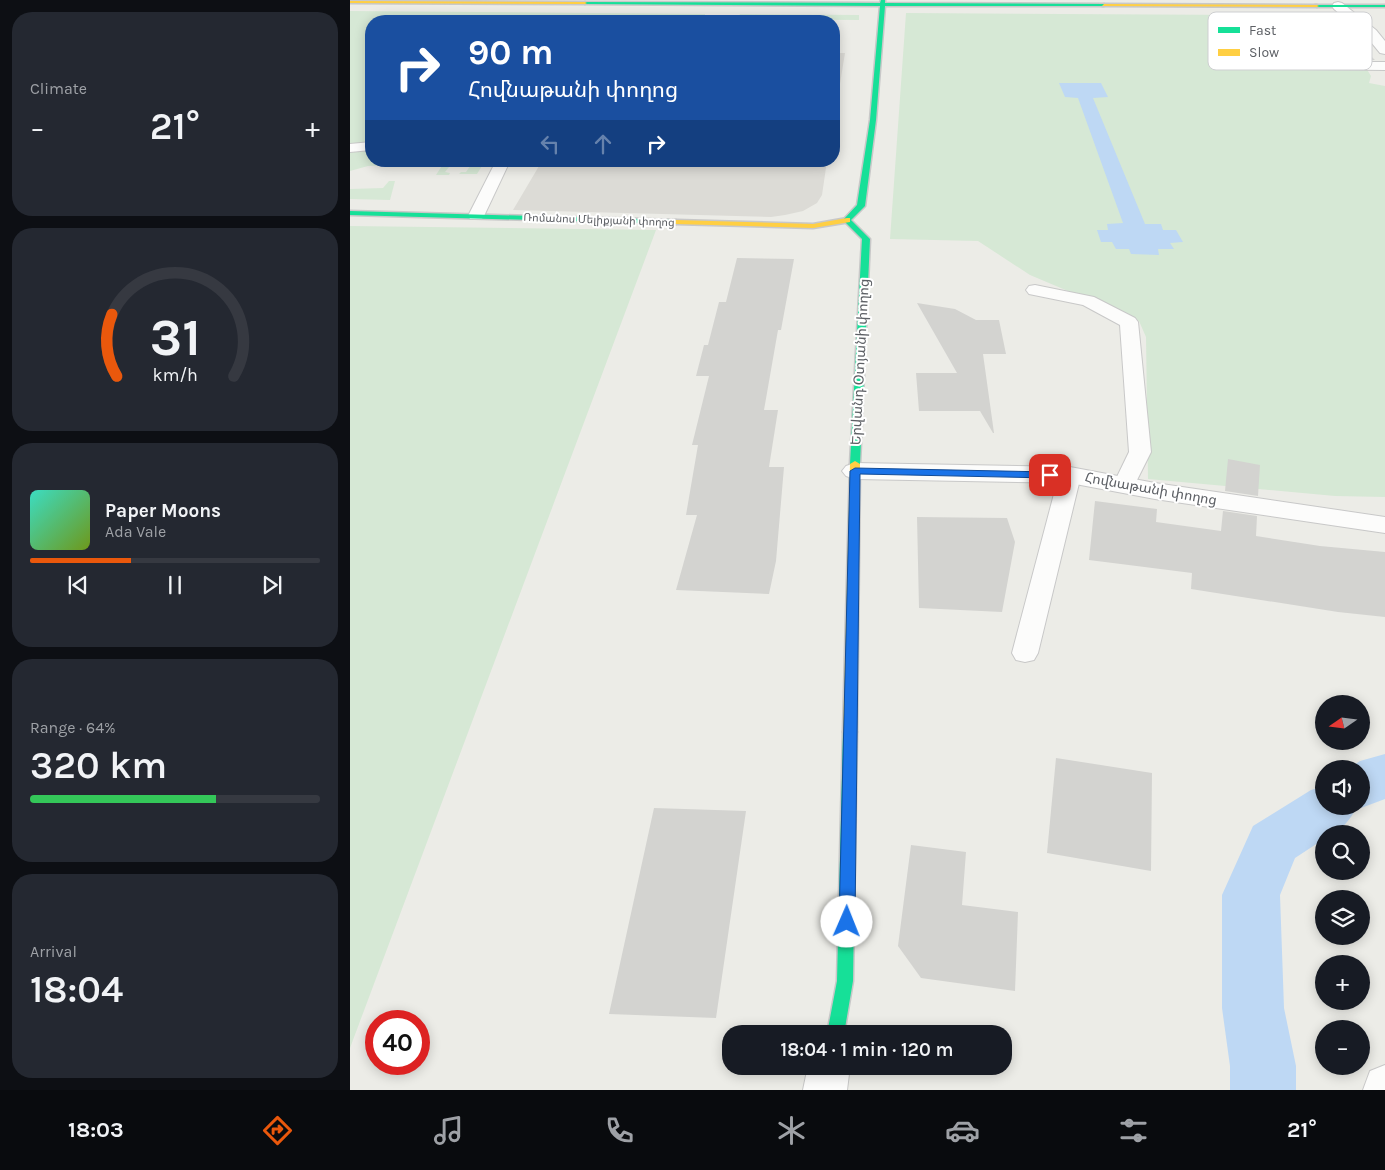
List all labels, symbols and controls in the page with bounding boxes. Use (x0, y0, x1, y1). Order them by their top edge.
legend (1208, 12, 1372, 70)
text: Fast (1249, 22, 1276, 39)
text: 90 m (468, 32, 554, 73)
icon: right (385, 35, 450, 100)
text: Slow (1249, 44, 1279, 61)
text: Հովնաթանի փողոց (468, 77, 678, 103)
text: Climate (30, 79, 87, 98)
text: 21° (150, 104, 200, 149)
text: − (30, 111, 45, 144)
text: + (305, 111, 320, 144)
icon: left (536, 130, 564, 158)
icon: ahead (589, 130, 617, 158)
icon: right (642, 130, 670, 158)
street label: Ռոմանոս Մելիքյանի փողոց (523, 211, 675, 229)
street label: Երվանդ Օտյանի փողոց (847, 278, 873, 446)
text: 31 (150, 307, 200, 368)
text: km/h (152, 365, 198, 386)
pin (1029, 454, 1071, 496)
icon: arrive (1036, 461, 1064, 489)
street label: Հովնաթանի փողոց (1084, 469, 1218, 509)
text: Paper Moons (105, 500, 221, 522)
text: Ada Vale (105, 522, 166, 541)
icon: previous (64, 571, 92, 599)
icon: pause (161, 571, 189, 599)
icon: next (258, 571, 286, 599)
north arrow (1315, 695, 1370, 750)
map controls (1315, 695, 1370, 1075)
text: Range · 64% (30, 718, 116, 737)
text: 320 km (30, 743, 167, 788)
button: sound (1315, 760, 1370, 815)
button: search (1315, 825, 1370, 880)
button: layers (1315, 890, 1370, 945)
position arrow (820, 895, 872, 947)
text: Arrival (30, 942, 77, 961)
button: + (1315, 955, 1370, 1010)
text: 18:04 (30, 967, 123, 1012)
speed limit sign: 40 (365, 1010, 430, 1075)
button: − (1315, 1020, 1370, 1075)
text: 18:04 · 1 min · 120 m (781, 1039, 953, 1061)
icon: directions (260, 1113, 295, 1148)
icon: music (431, 1113, 466, 1148)
icon: phone (602, 1113, 637, 1148)
icon: climate (774, 1113, 809, 1148)
icon: car (945, 1113, 980, 1148)
icon: filters (1116, 1113, 1151, 1148)
text: 18:03 (68, 1117, 124, 1143)
text: 21° (1287, 1117, 1317, 1143)

